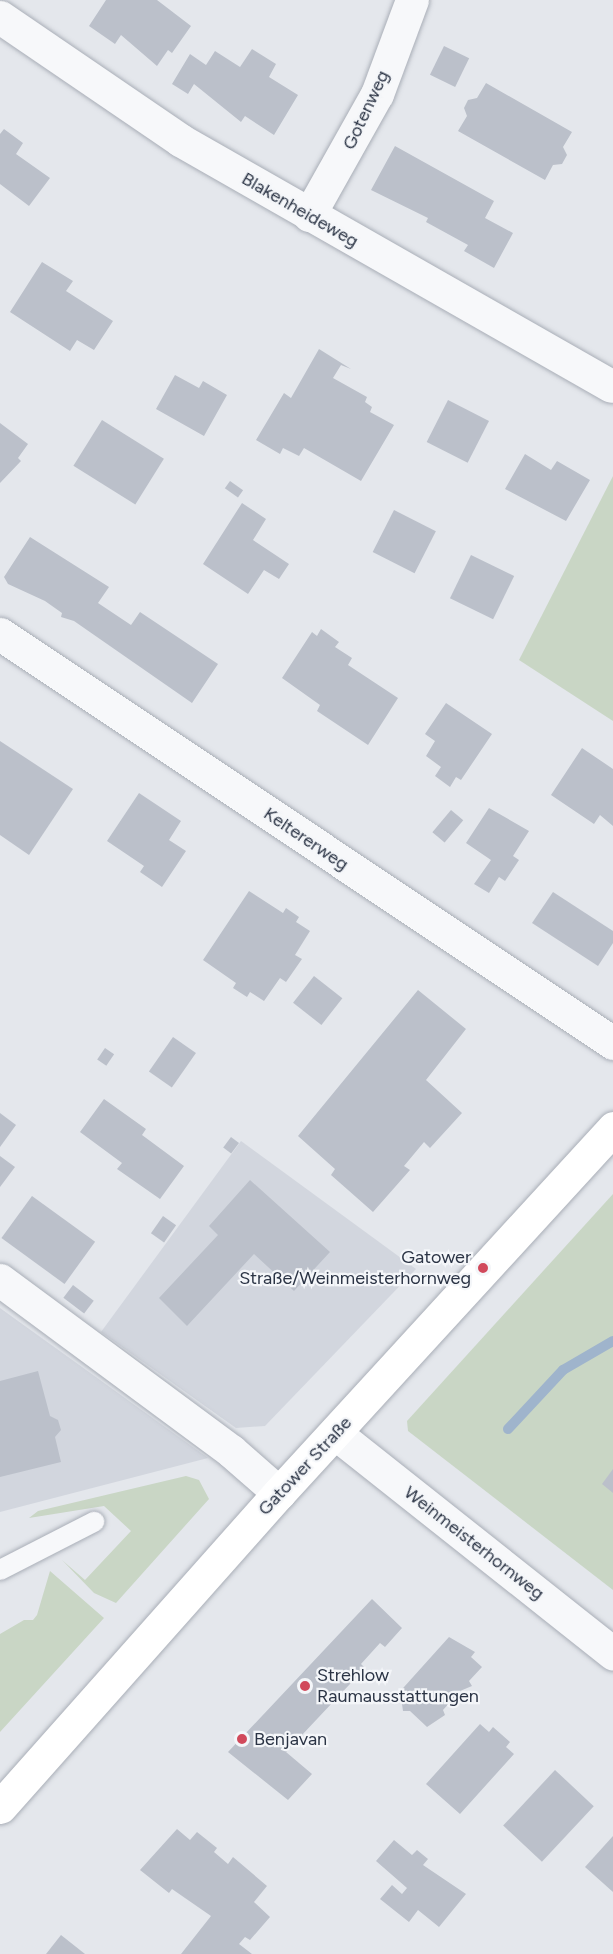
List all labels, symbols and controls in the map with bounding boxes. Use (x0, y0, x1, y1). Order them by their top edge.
street label: Gotenweg (338, 67, 394, 153)
street label: Blakenheideweg (238, 168, 362, 252)
street label: Keltererweg (260, 803, 352, 875)
place label: Gatower Straße/Weinmeisterhornweg (239, 1247, 471, 1290)
marker: Gatower Straße/Weinmeisterhornweg (476, 1261, 490, 1275)
street label: Gatower Straße (254, 1412, 356, 1520)
street label: Weinmeisterhornweg (400, 1482, 548, 1604)
place label: Strehlow Raumausstattungen (317, 1665, 479, 1708)
marker: Strehlow Raumausstattungen (298, 1679, 312, 1693)
place label: Benjavan (254, 1728, 327, 1750)
marker: Benjavan (235, 1732, 249, 1746)

